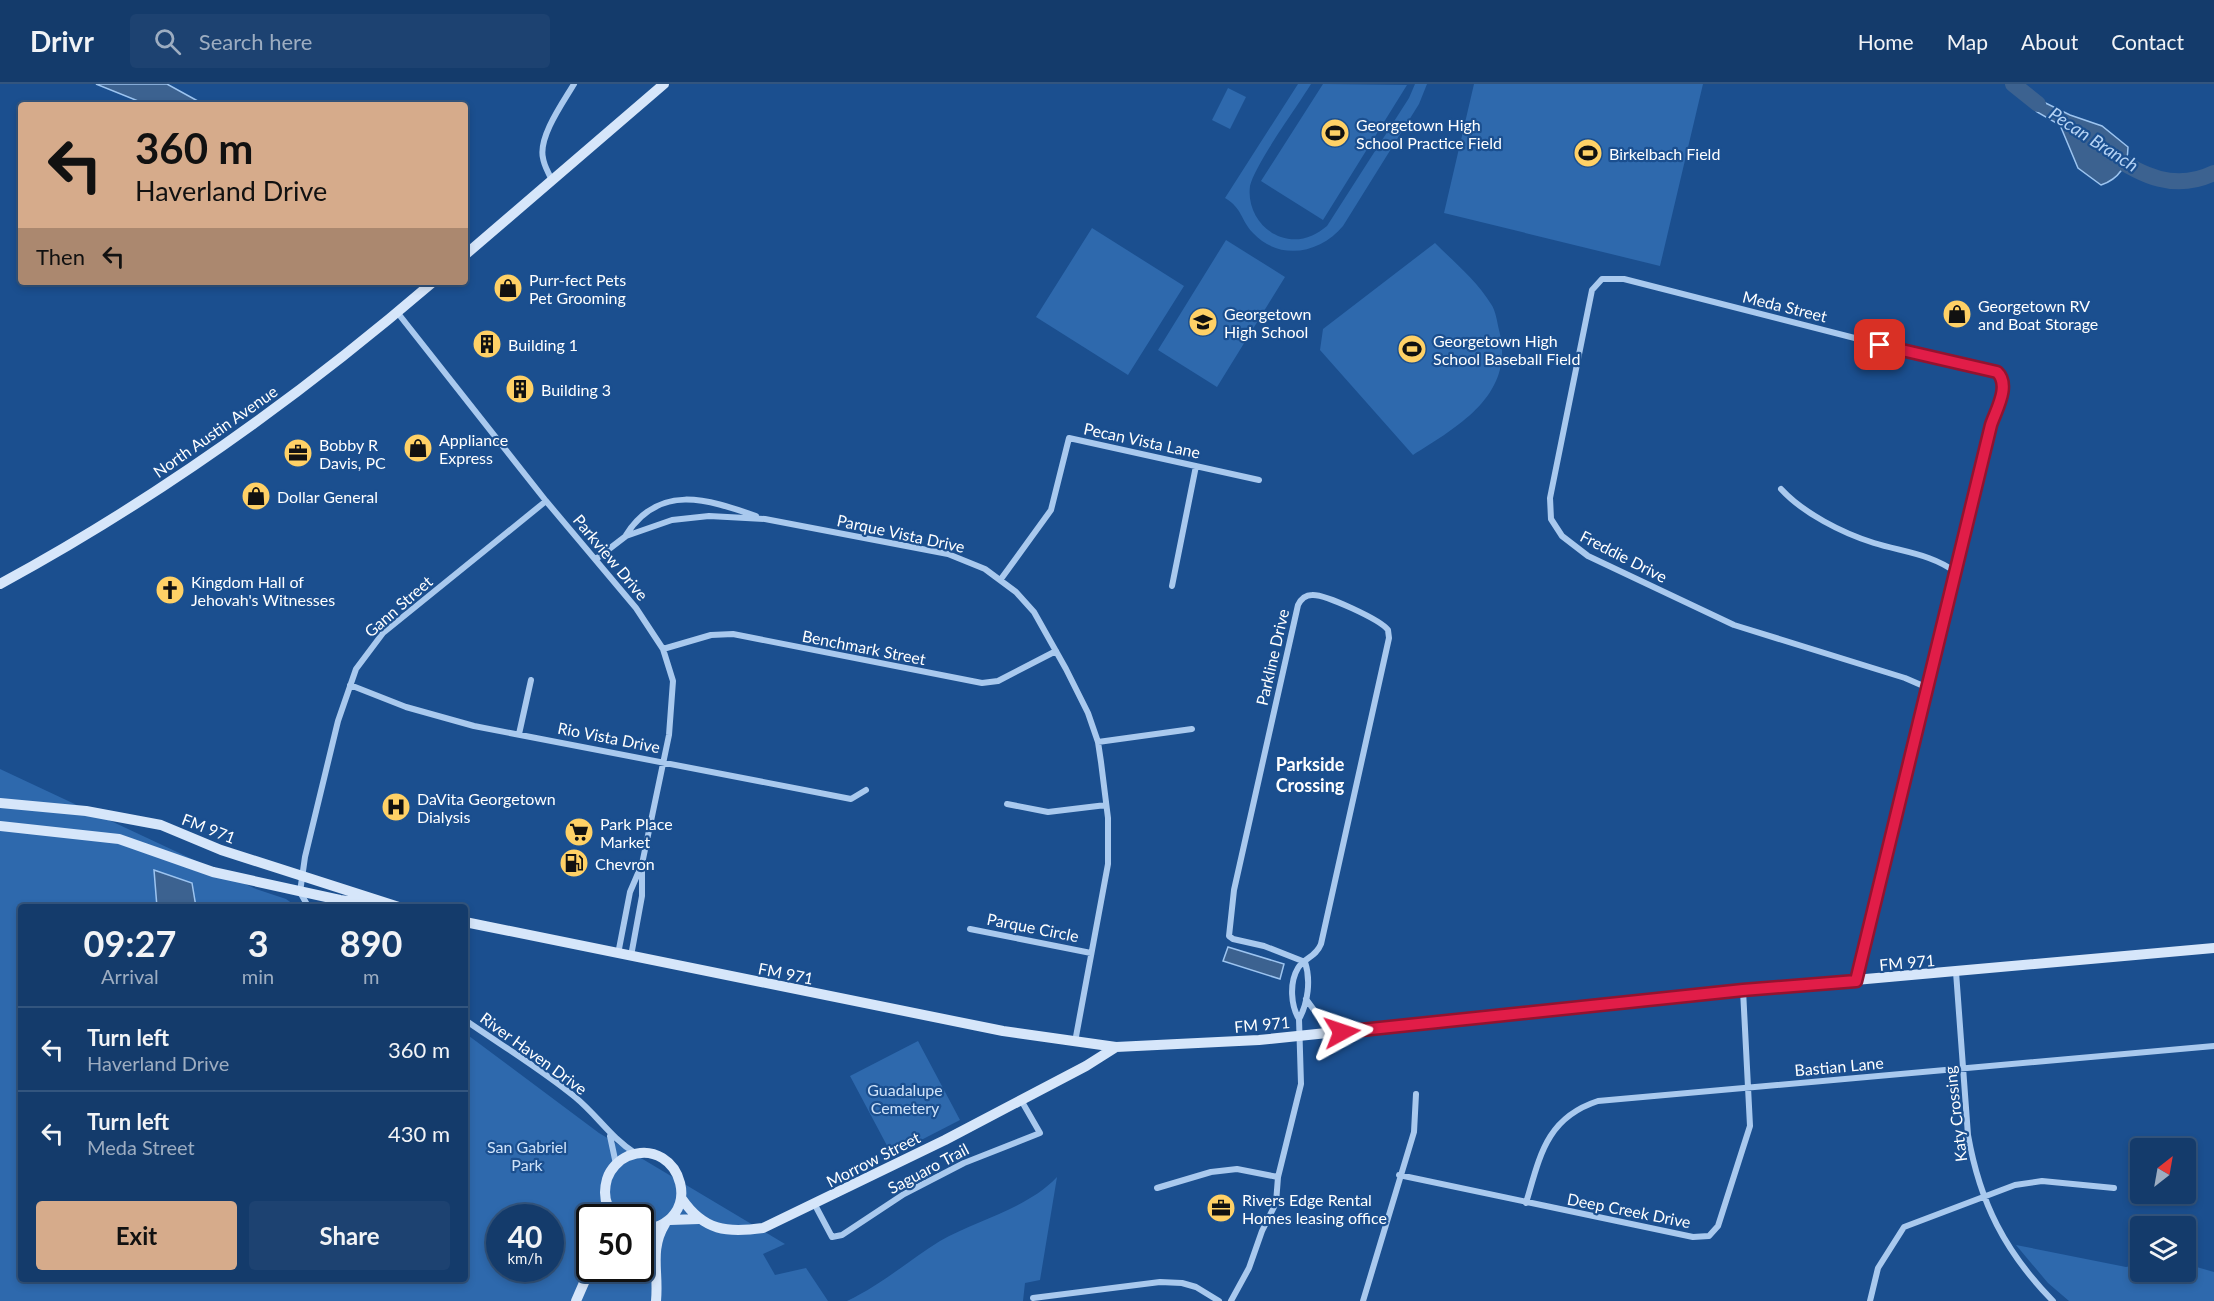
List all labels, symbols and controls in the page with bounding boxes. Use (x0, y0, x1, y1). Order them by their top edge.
search box (130, 14, 550, 68)
text: Drivr (30, 24, 94, 58)
icon: search (151, 25, 184, 58)
text: Search here (199, 28, 312, 55)
text: Home (1858, 29, 1914, 54)
text: Map (1947, 29, 1988, 54)
text: About (2021, 29, 2078, 54)
text: Contact (2111, 29, 2184, 54)
water label: Pecan Branch (2045, 102, 2143, 176)
place label: Georgetown High School Practice Field (1356, 115, 1502, 152)
sports icon: Georgetown High School Practice Field (1319, 117, 1351, 149)
text: 360 m (135, 123, 253, 173)
icon: left (36, 126, 114, 204)
sports icon: Birkelbach Field (1572, 137, 1604, 169)
place label: Birkelbach Field (1609, 144, 1720, 163)
text: Haverland Drive (135, 174, 327, 207)
icon: left (97, 240, 130, 273)
text: Then (36, 243, 85, 270)
place label: Purr-fect Pets Pet Grooming (529, 270, 626, 307)
shop icon: Purr-fect Pets Pet Grooming (492, 272, 524, 304)
street label: Meda Street (1741, 286, 1829, 326)
place label: Georgetown RV and Boat Storage (1978, 296, 2098, 333)
shop icon: Georgetown RV and Boat Storage (1941, 298, 1973, 330)
place label: Georgetown High School (1224, 304, 1311, 341)
school or university icon: Georgetown High School (1187, 306, 1219, 338)
pin (1854, 319, 1905, 370)
building icon: Building 1 (471, 328, 503, 360)
icon: arrive (1863, 328, 1896, 361)
place label: Georgetown High School Baseball Field (1433, 331, 1580, 368)
sports icon: Georgetown High School Baseball Field (1396, 333, 1428, 365)
place label: Building 1 (508, 335, 578, 354)
building icon: Building 3 (504, 373, 536, 405)
place label: Building 3 (541, 380, 611, 399)
street label: North Austin Avenue (149, 381, 281, 481)
street label: Pecan Vista Lane (1082, 418, 1202, 462)
place label: Appliance Express (439, 430, 508, 467)
shop icon: Appliance Express (402, 432, 434, 464)
place label: Bobby R Davis, PC (319, 435, 386, 472)
office icon: Bobby R Davis, PC (282, 437, 314, 469)
shop icon: Dollar General (240, 480, 272, 512)
place label: Dollar General (277, 487, 378, 506)
street label: Parkview Drive (570, 510, 652, 604)
street label: Parque Vista Drive (835, 510, 967, 556)
street label: Freddie Drive (1577, 526, 1671, 586)
street label: Gann Street (360, 571, 436, 641)
place label: Kingdom Hall of Jehovah's Witnesses (191, 572, 335, 609)
church icon: Kingdom Hall of Jehovah's Witnesses (154, 574, 186, 606)
street label: Parkline Drive (1252, 607, 1292, 707)
street label: Benchmark Street (801, 626, 928, 668)
street label: Rio Vista Drive (556, 718, 662, 756)
district label: Parkside Crossing (1276, 753, 1345, 796)
place label: DaVita Georgetown Dialysis (417, 789, 556, 826)
hospital icon: DaVita Georgetown Dialysis (380, 791, 412, 823)
street label: FM 971 (180, 809, 238, 847)
place label: Park Place Market (600, 814, 673, 851)
supermarket icon: Park Place Market (563, 816, 595, 848)
fuel station icon: Chevron (558, 847, 590, 879)
place label: Chevron (595, 854, 655, 873)
street label: Parque Circle (985, 909, 1081, 945)
text: 09:27 (84, 921, 176, 965)
text: 3 (248, 921, 269, 965)
text: 890 (340, 921, 402, 965)
street label: FM 971 (1878, 950, 1936, 974)
street label: FM 971 (757, 958, 815, 988)
text: Arrival (101, 964, 159, 988)
text: min (242, 964, 274, 988)
text: m (363, 964, 379, 988)
position arrow (1310, 1000, 1374, 1064)
street label: River Haven Drive (477, 1008, 591, 1098)
street label: FM 971 (1233, 1012, 1291, 1036)
text: Turn left (87, 1024, 169, 1051)
icon: left (36, 1033, 69, 1066)
text: 360 m (388, 1036, 450, 1063)
text: Haverland Drive (87, 1051, 229, 1075)
street label: Bastian Lane (1794, 1053, 1884, 1079)
street label: Katy Crossing (1940, 1065, 1970, 1163)
park label: Guadalupe Cemetery (867, 1080, 943, 1117)
text: Turn left (87, 1108, 169, 1135)
icon: left (36, 1117, 69, 1150)
text: 430 m (388, 1120, 450, 1147)
street label: Morrow Street (823, 1127, 923, 1191)
text: Meda Street (87, 1135, 195, 1159)
park label: San Gabriel Park (487, 1137, 567, 1174)
north arrow (2130, 1138, 2196, 1204)
map controls (2130, 1138, 2196, 1282)
street label: Saguaro Trail (884, 1139, 972, 1197)
street label: Deep Creek Drive (1566, 1189, 1692, 1231)
place label: Rivers Edge Rental Homes leasing office (1242, 1190, 1387, 1227)
office icon: Rivers Edge Rental Homes leasing office (1205, 1192, 1237, 1224)
button: Exit (36, 1201, 237, 1270)
button: Share (249, 1201, 450, 1270)
speed limit sign: 50 (576, 1204, 654, 1282)
button: layers (2130, 1216, 2196, 1282)
text: 40 (508, 1218, 542, 1254)
text: km/h (507, 1249, 543, 1267)

